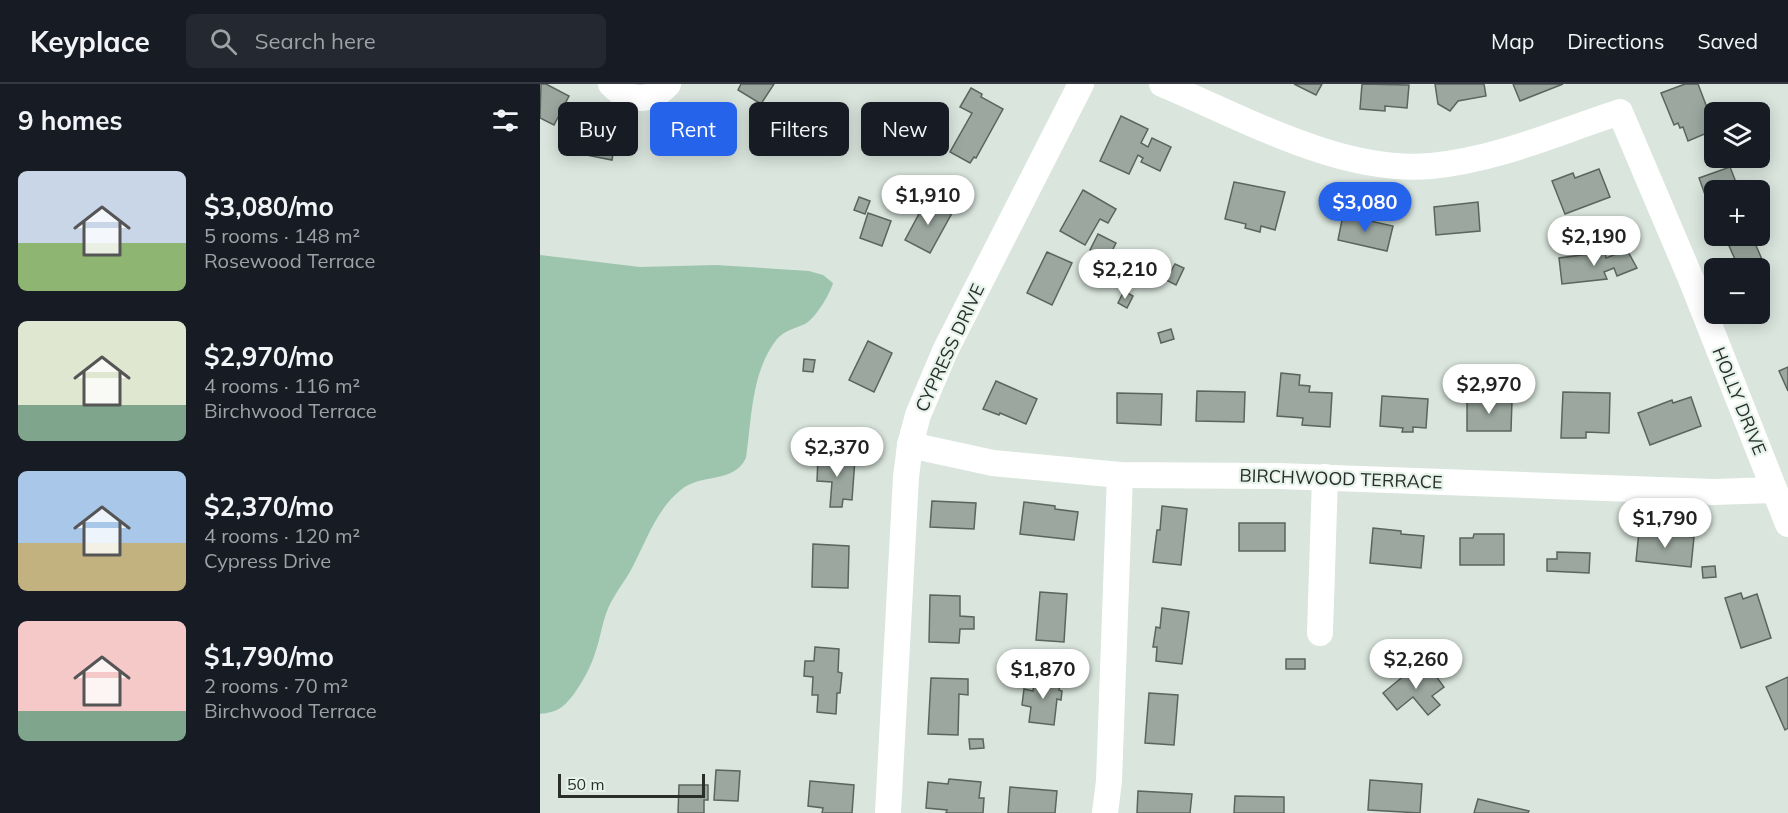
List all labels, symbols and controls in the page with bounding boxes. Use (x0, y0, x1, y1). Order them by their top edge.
search box (186, 14, 606, 68)
text: Keyplace (30, 24, 150, 59)
icon: search (207, 25, 240, 58)
text: Search here (255, 27, 376, 55)
text: Map (1491, 28, 1534, 54)
text: Directions (1567, 28, 1664, 54)
text: Saved (1697, 28, 1758, 54)
chip: Buy (558, 102, 638, 156)
chip: Rent (650, 102, 737, 156)
chip: Filters (749, 102, 849, 156)
chip: New (861, 102, 949, 156)
map controls (1704, 102, 1770, 324)
button: layers (1704, 102, 1770, 168)
text: 9 homes (18, 104, 122, 137)
icon: filters (489, 104, 522, 137)
pin: $1,910 (879, 175, 977, 226)
button: + (1704, 180, 1770, 246)
text: $1,910 (896, 182, 960, 207)
pin: $3,080 (1316, 182, 1414, 233)
text: $3,080 (1333, 189, 1397, 214)
text: $3,080/mo (204, 190, 334, 223)
icon: home (66, 195, 138, 267)
pin: $2,190 (1545, 216, 1643, 267)
text: 5 rooms · 148 m² (204, 223, 360, 248)
text: $2,190 (1562, 223, 1626, 248)
text: Rosewood Terrace (204, 248, 375, 273)
pin: $2,210 (1076, 249, 1174, 300)
text: $2,210 (1093, 256, 1157, 281)
button: − (1704, 258, 1770, 324)
street label: CYPRESS DRIVE (910, 280, 989, 415)
text: $2,970/mo (204, 340, 334, 373)
street label: HOLLY DRIVE (1707, 343, 1772, 458)
icon: home (66, 345, 138, 417)
pin: $2,970 (1440, 364, 1538, 415)
text: $2,970 (1457, 371, 1521, 396)
text: 4 rooms · 116 m² (204, 373, 360, 398)
text: Birchwood Terrace (204, 398, 377, 423)
pin: $2,370 (788, 427, 886, 478)
text: $2,370 (805, 434, 869, 459)
street label: BIRCHWOOD TERRACE (1239, 463, 1443, 494)
text: $2,370/mo (204, 490, 334, 523)
icon: home (66, 495, 138, 567)
pin: $1,790 (1616, 498, 1714, 549)
text: $1,790 (1633, 505, 1697, 530)
text: 4 rooms · 120 m² (204, 523, 360, 548)
text: Cypress Drive (204, 548, 331, 573)
pin: $2,260 (1367, 639, 1465, 690)
text: $1,790/mo (204, 640, 334, 673)
icon: home (66, 645, 138, 717)
text: $2,260 (1384, 646, 1448, 671)
pin: $1,870 (994, 649, 1092, 700)
text: $1,870 (1011, 656, 1075, 681)
text: 2 rooms · 70 m² (204, 673, 348, 698)
text: Birchwood Terrace (204, 698, 377, 723)
scale bar (558, 771, 705, 798)
text: 50 m (567, 774, 604, 794)

